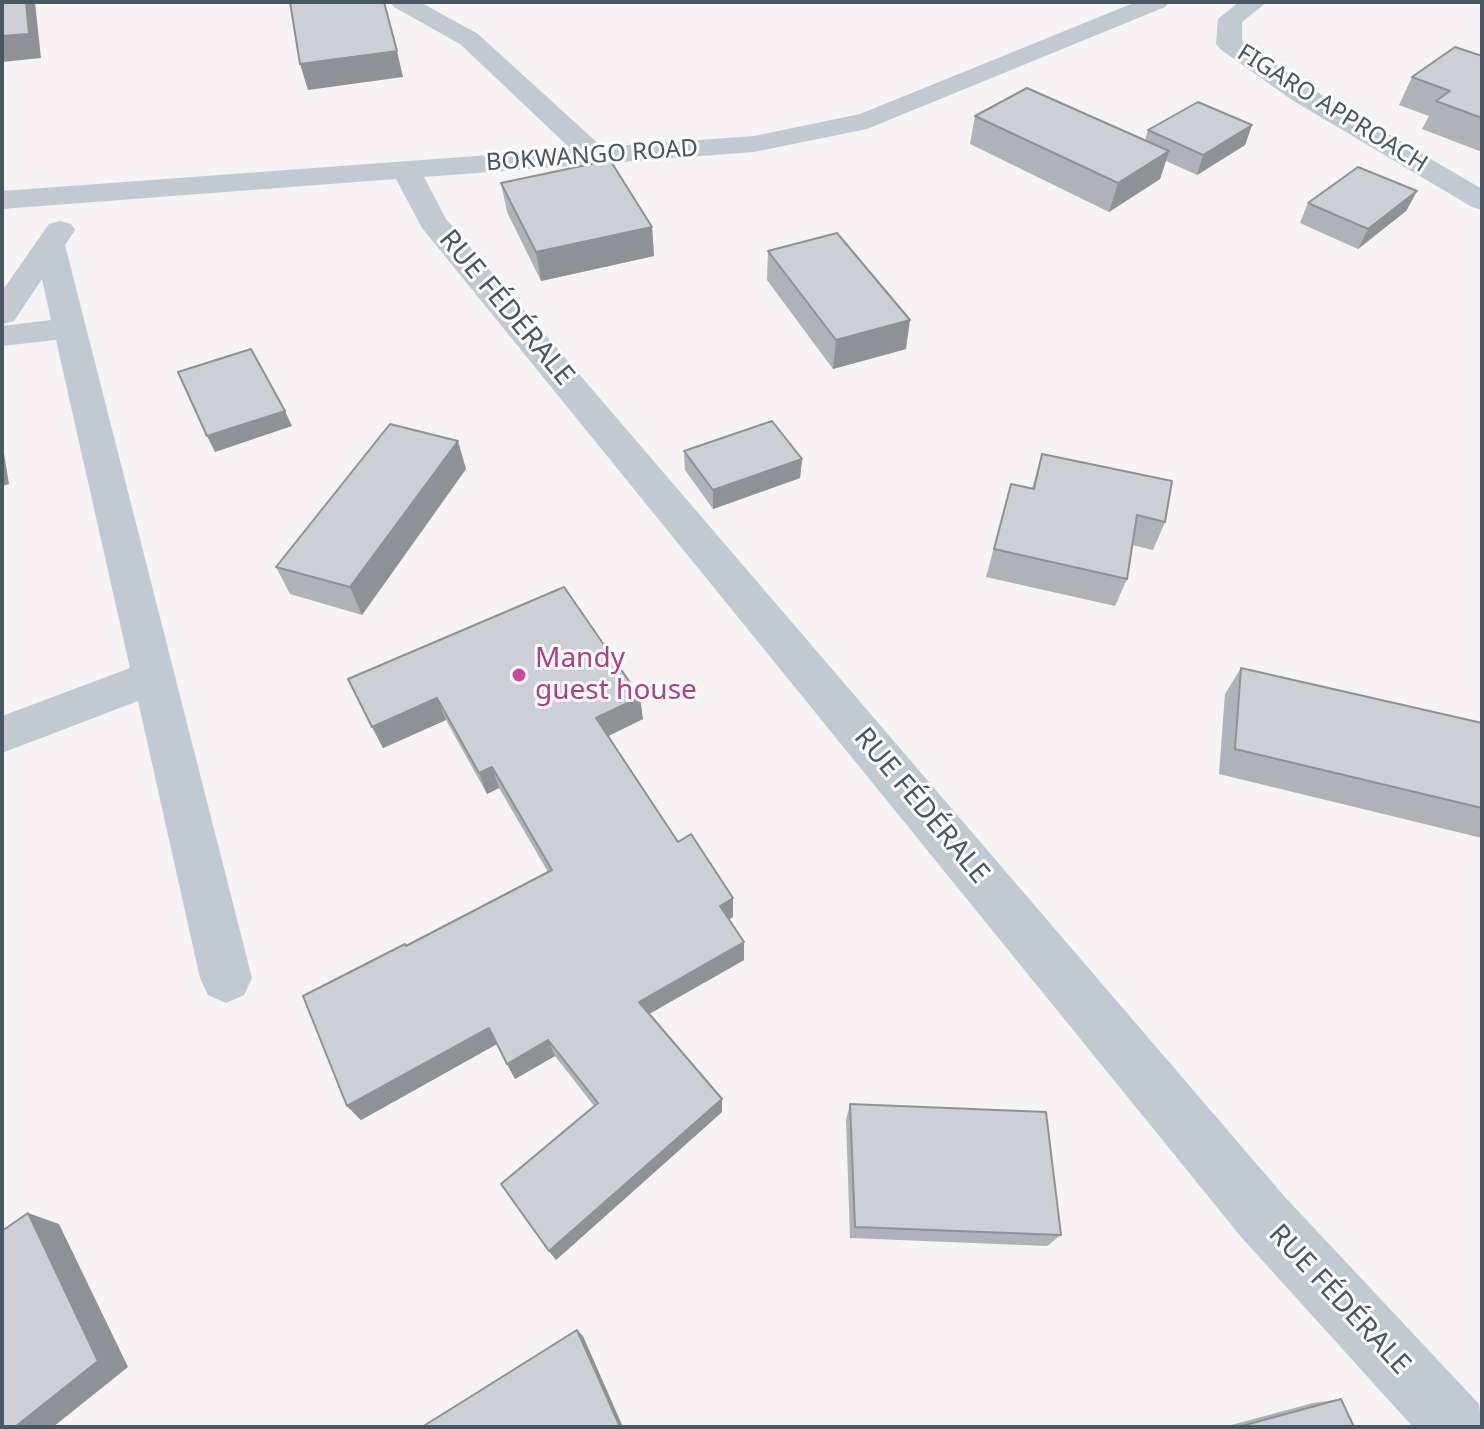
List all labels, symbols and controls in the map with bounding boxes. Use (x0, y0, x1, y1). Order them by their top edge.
street label: FIGARO APPROACH (1232, 39, 1432, 179)
street label: BOKWANGO ROAD (485, 134, 699, 178)
street label: RUE FÉDÉRALE (431, 224, 581, 392)
place label: Mandy guest house (535, 642, 697, 708)
marker: Mandy guest house (510, 666, 528, 684)
street label: RUE FÉDÉRALE (846, 722, 996, 890)
street label: RUE FÉDÉRALE (1261, 1218, 1417, 1382)

